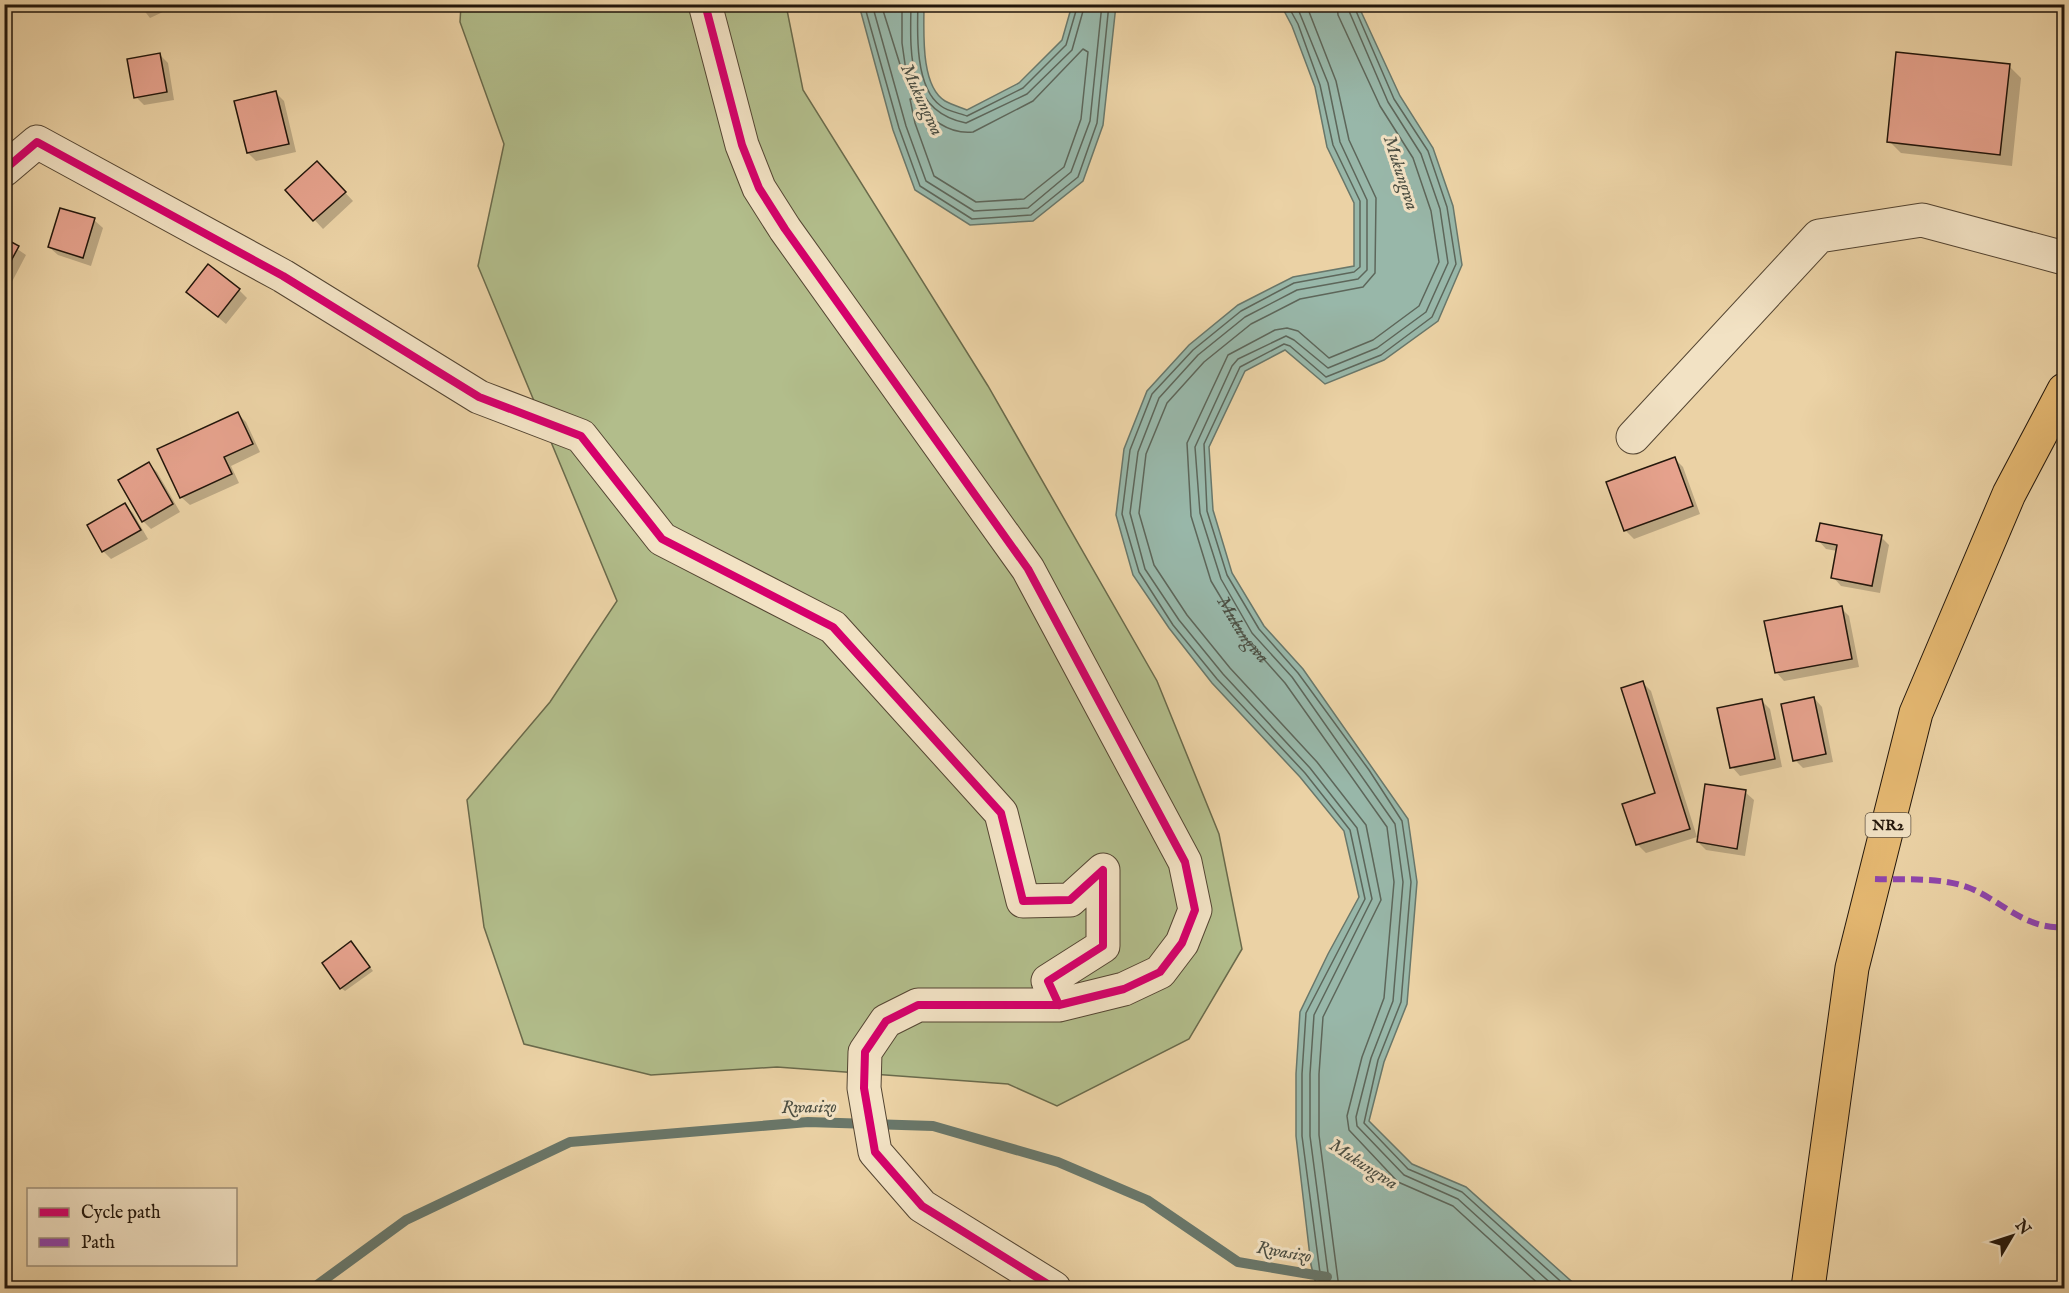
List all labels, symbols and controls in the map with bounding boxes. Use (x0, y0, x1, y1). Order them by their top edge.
water label: Mukungwa (894, 60, 948, 140)
water label: Mukungwa (1377, 133, 1423, 213)
water label: Mukungwa (1211, 592, 1274, 668)
road number: NR2 (1866, 813, 1910, 837)
water label: Rwasizo (781, 1096, 837, 1120)
water label: Mukungwa (1324, 1134, 1402, 1196)
legend (27, 1188, 237, 1266)
text: Cycle path (81, 1202, 161, 1225)
north arrow (1982, 1206, 2042, 1266)
text: N (2009, 1215, 2034, 1240)
text: Path (81, 1232, 115, 1255)
water label: Rwasizo (1255, 1237, 1313, 1269)

